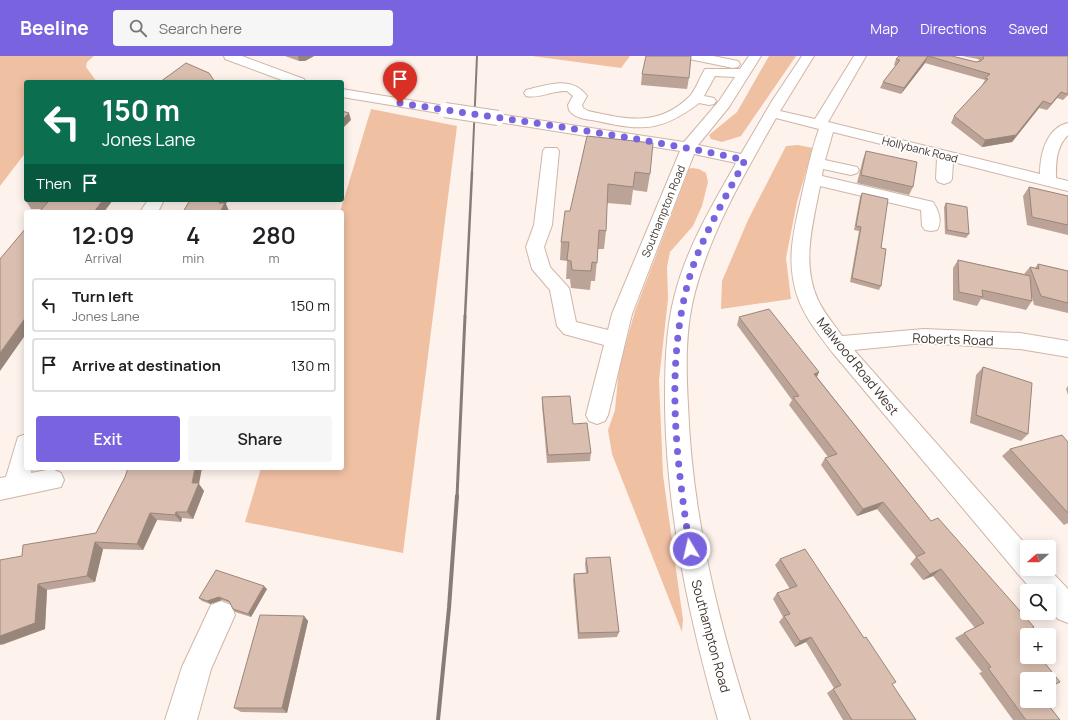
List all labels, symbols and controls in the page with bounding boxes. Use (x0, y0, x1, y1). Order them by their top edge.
search box (113, 10, 393, 46)
text: Beeline (20, 15, 89, 41)
icon: search (127, 17, 149, 39)
text: Search here (159, 18, 242, 39)
text: Map (870, 19, 898, 38)
text: Directions (920, 19, 987, 38)
text: Saved (1009, 19, 1048, 38)
pin (383, 62, 417, 103)
icon: arrive (389, 68, 411, 90)
text: 150 m (102, 91, 180, 129)
icon: left (36, 96, 88, 148)
text: Jones Lane (102, 127, 196, 151)
street label: Hollybank Road (880, 132, 960, 166)
street label: Southampton Road (638, 163, 688, 259)
icon: arrive (79, 172, 101, 194)
text: Then (36, 173, 71, 194)
text: 12:09 (72, 218, 134, 251)
text: 4 (186, 218, 200, 251)
text: 280 (252, 218, 296, 251)
text: Arrival (85, 249, 122, 267)
text: min (182, 249, 204, 267)
text: m (269, 249, 280, 267)
text: Turn left (72, 286, 134, 307)
icon: left (38, 294, 60, 316)
text: 150 m (291, 295, 330, 316)
text: Jones Lane (72, 307, 140, 325)
street label: Malwood Road West (813, 313, 903, 419)
street label: Roberts Road (912, 329, 994, 349)
icon: arrive (38, 354, 60, 376)
text: Arrive at destination (72, 355, 221, 376)
text: 130 m (291, 355, 330, 376)
button: Exit (36, 416, 180, 462)
button: Share (188, 416, 332, 462)
position arrow (669, 528, 711, 570)
north arrow (1020, 540, 1056, 576)
map controls (1020, 540, 1056, 708)
street label: Southampton Road (687, 578, 735, 694)
button: search (1020, 584, 1056, 620)
button: + (1020, 628, 1056, 664)
button: − (1020, 672, 1056, 708)

